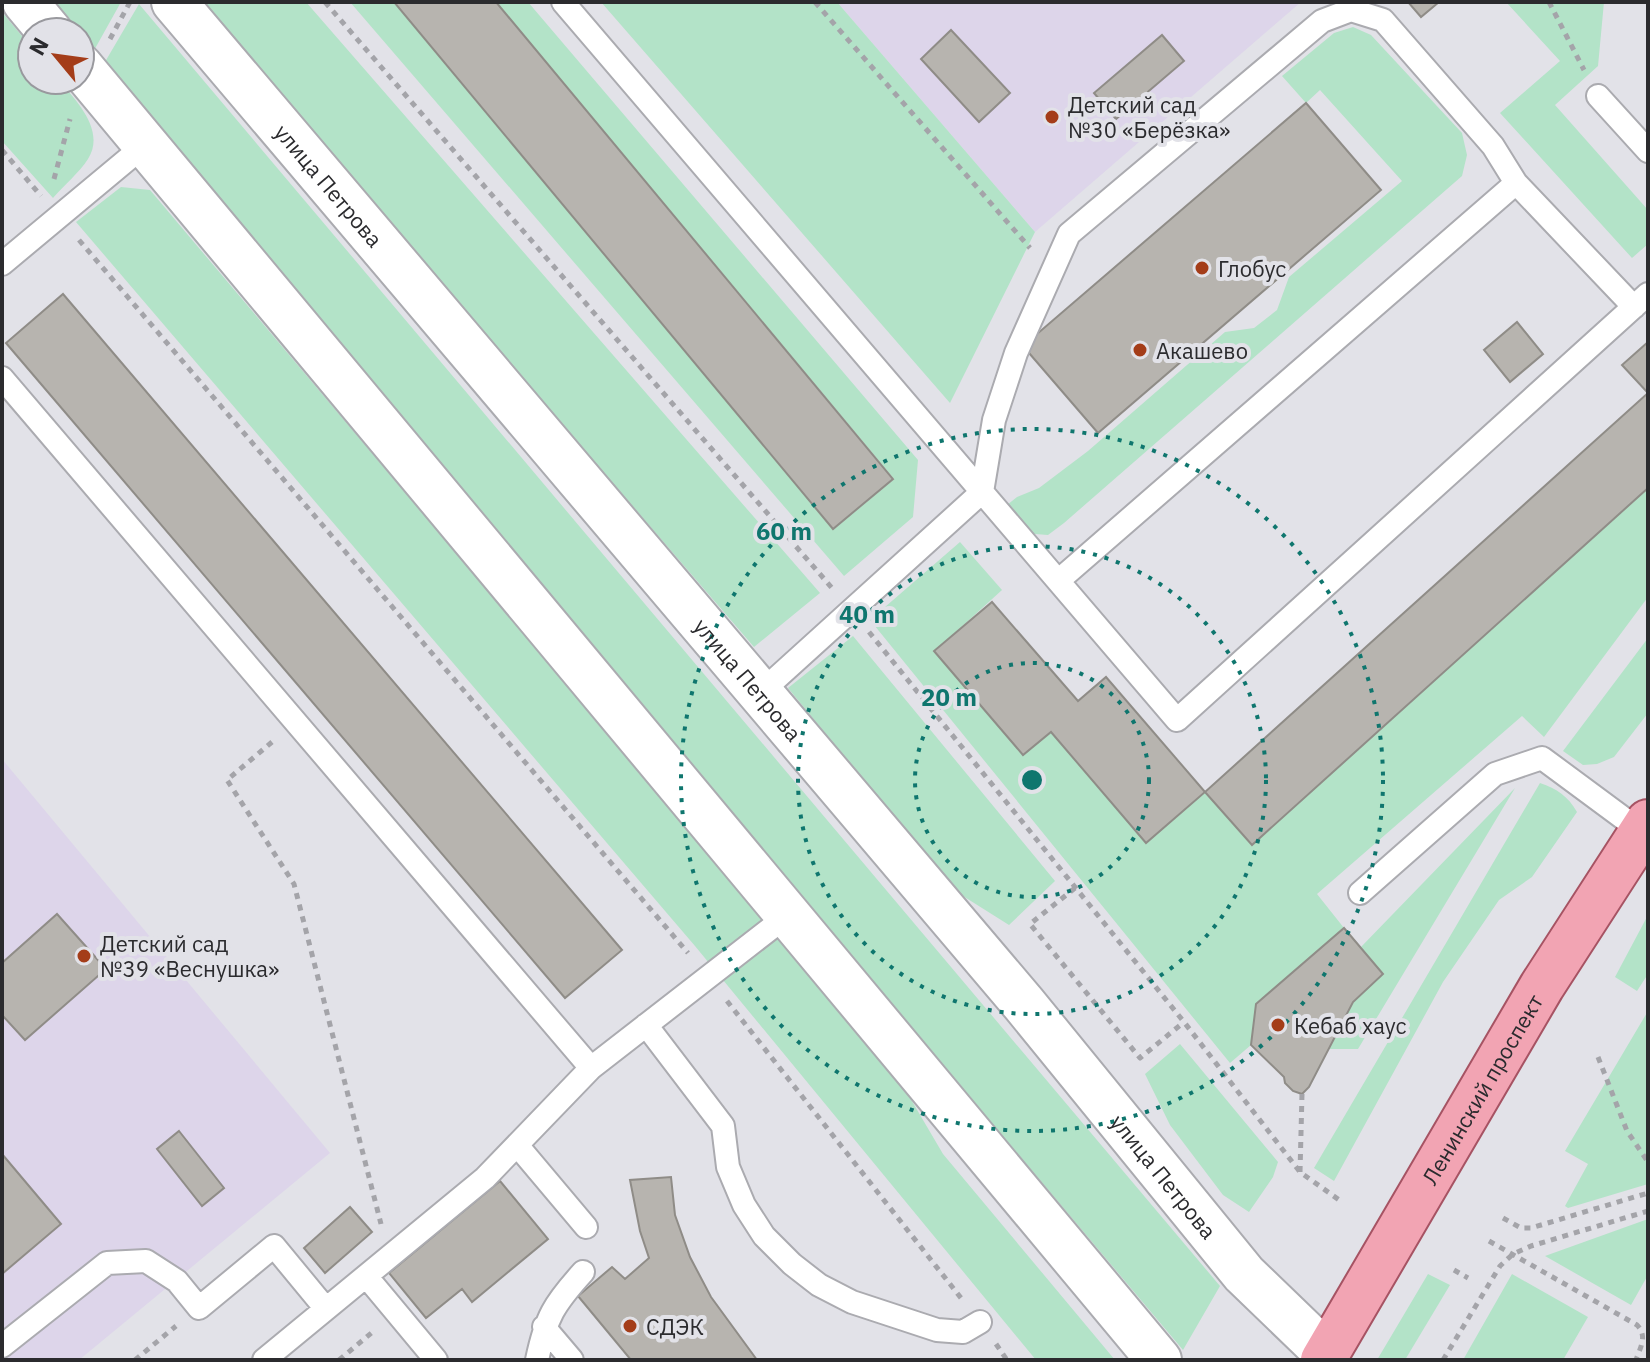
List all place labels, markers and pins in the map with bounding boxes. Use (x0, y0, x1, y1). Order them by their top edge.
place label: Детский сад №30 «Берёзка» (1068, 90, 1230, 144)
marker: Детский сад №30 «Берёзка» (1043, 108, 1061, 126)
place label: Глобус (1218, 254, 1286, 283)
marker: Глобус (1193, 259, 1211, 277)
place label: Акашево (1156, 336, 1248, 365)
marker: Акашево (1131, 341, 1149, 359)
centre of rings (1018, 766, 1046, 794)
place label: Детский сад №39 «Веснушка» (100, 929, 279, 983)
marker: Детский сад №39 «Веснушка» (75, 947, 93, 965)
place label: Кебаб хаус (1294, 1011, 1407, 1040)
marker: Кебаб хаус (1269, 1016, 1287, 1034)
place label: СДЭК (646, 1312, 704, 1341)
marker: СДЭК (621, 1317, 639, 1335)

